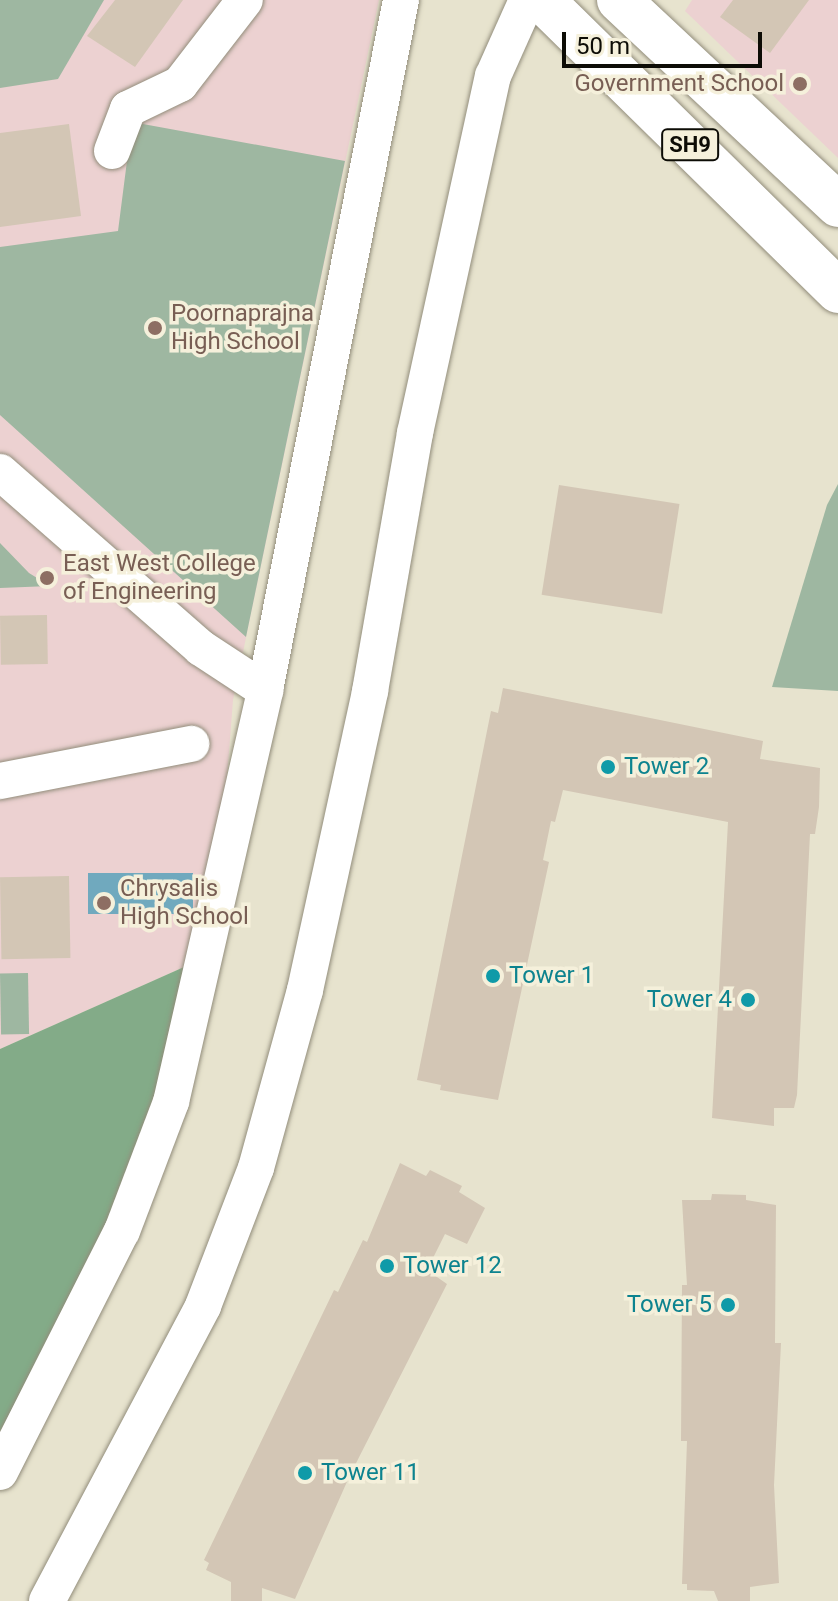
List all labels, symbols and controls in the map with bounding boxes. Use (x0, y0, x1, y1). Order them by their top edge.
scale bar (566, 16, 766, 66)
text: 50 m (576, 32, 630, 60)
place label: Government School (574, 70, 784, 98)
marker: Government School (791, 75, 809, 93)
road number: SH9 (660, 127, 720, 163)
place label: Poornaprajna High School (171, 300, 314, 356)
marker: Poornaprajna High School (146, 319, 164, 337)
place label: East West College of Engineering (63, 550, 256, 606)
marker: East West College of Engineering (38, 569, 56, 587)
place label: Tower 2 (624, 753, 709, 781)
marker: Tower 2 (599, 758, 617, 776)
place label: Chrysalis High School (120, 875, 249, 931)
marker: Chrysalis High School (95, 894, 113, 912)
place label: Tower 1 (509, 962, 594, 990)
marker: Tower 1 (484, 967, 502, 985)
place label: Tower 4 (647, 986, 732, 1014)
marker: Tower 4 (739, 991, 757, 1009)
place label: Tower 12 (403, 1252, 502, 1280)
marker: Tower 12 (378, 1257, 396, 1275)
place label: Tower 5 (627, 1291, 712, 1319)
marker: Tower 5 (719, 1296, 737, 1314)
place label: Tower 11 (321, 1459, 420, 1487)
marker: Tower 11 (296, 1464, 314, 1482)

